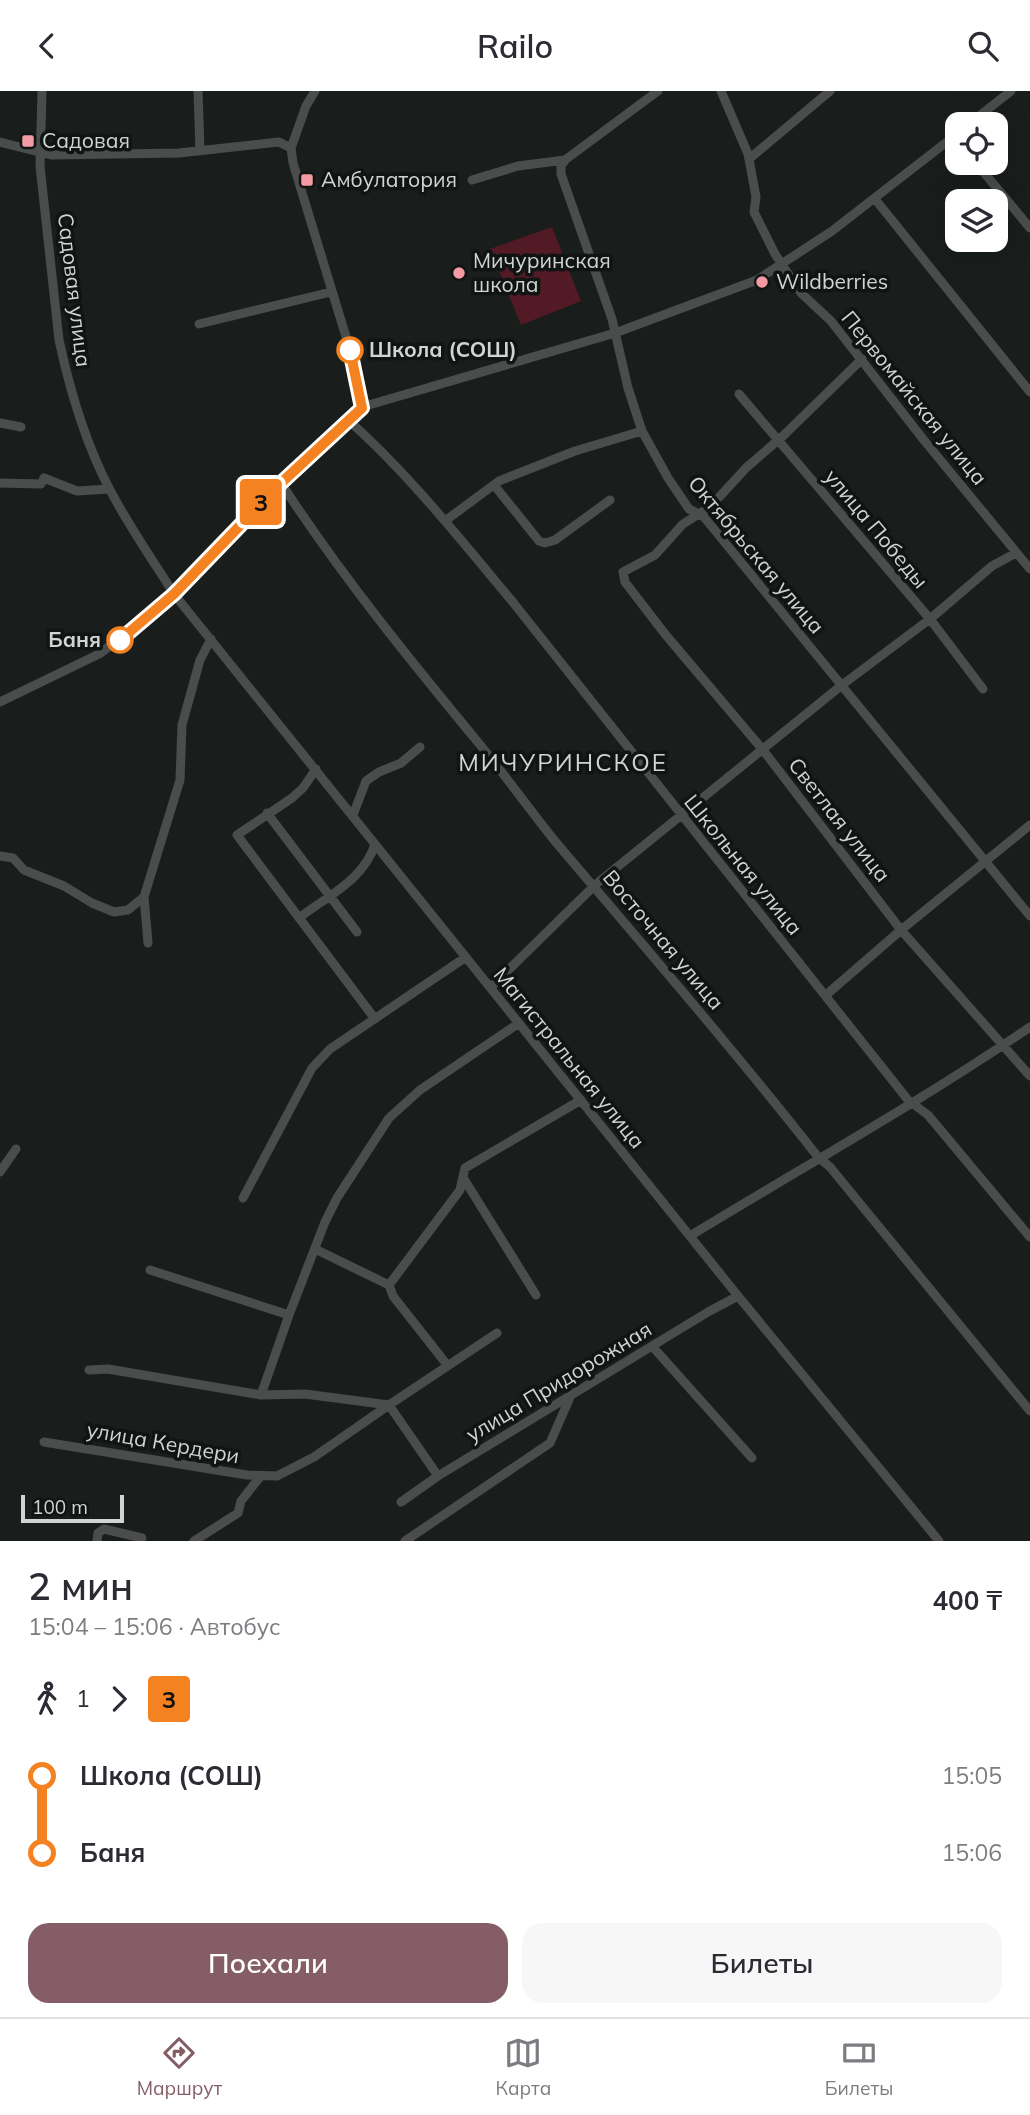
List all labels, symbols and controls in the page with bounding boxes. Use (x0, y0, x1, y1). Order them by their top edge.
text: Railo (477, 26, 553, 66)
icon: back (28, 27, 66, 65)
icon: search (964, 27, 1002, 65)
map controls (945, 112, 1008, 252)
button: locate (945, 112, 1008, 175)
place label: Садовая (42, 127, 130, 153)
marker: Садовая (20, 133, 36, 149)
place label: Амбулатория (321, 166, 457, 192)
marker: Амбулатория (299, 172, 315, 188)
button: layers (945, 189, 1008, 252)
street label: Садовая улица (53, 212, 97, 368)
place label: Мичуринская школа (473, 247, 611, 297)
marker: Мичуринская школа (451, 265, 467, 281)
place label: Wildberries (776, 268, 888, 294)
marker: Wildberries (754, 274, 770, 290)
street label: Первомайская улица (836, 305, 993, 490)
place label: Школа (СОШ) (369, 336, 517, 362)
marker: Школа (СОШ) (337, 337, 363, 363)
street label: улица Победы (819, 464, 934, 593)
street label: Октябрьская улица (683, 470, 830, 639)
line badge: 3 (238, 479, 284, 525)
text: 3 (254, 487, 268, 517)
place label: Баня (48, 626, 101, 652)
marker: Баня (107, 627, 133, 653)
district label: МИЧУРИНСКОЕ (458, 747, 668, 777)
street label: Светлая улица (783, 752, 896, 887)
street label: Школьная улица (679, 789, 808, 940)
street label: Восточная улица (598, 864, 730, 1014)
street label: Магистральная улица (489, 961, 651, 1153)
street label: улица Придорожная (461, 1315, 656, 1447)
street label: улица Кердери (85, 1416, 242, 1468)
scale bar (21, 1492, 124, 1524)
text: 100 m (32, 1495, 88, 1519)
text: 2 мин (28, 1562, 133, 1610)
text: 400 ₸ (932, 1584, 1002, 1617)
text: 15:04 – 15:06 · Автобус (28, 1612, 281, 1641)
icon: walk (28, 1680, 66, 1718)
icon: forward (100, 1680, 138, 1718)
text: 1 (76, 1684, 90, 1713)
text: 3 (162, 1684, 176, 1714)
text: Школа (СОШ) (80, 1759, 263, 1792)
text: 15:05 (942, 1761, 1002, 1790)
text: Баня (80, 1836, 145, 1869)
text: 15:06 (942, 1838, 1002, 1867)
button: Поехали (28, 1923, 508, 2003)
button: Билеты (522, 1923, 1002, 2003)
tab: Маршрут (137, 2034, 222, 2100)
tab: Карта (495, 2034, 551, 2100)
tab: Билеты (825, 2034, 893, 2100)

